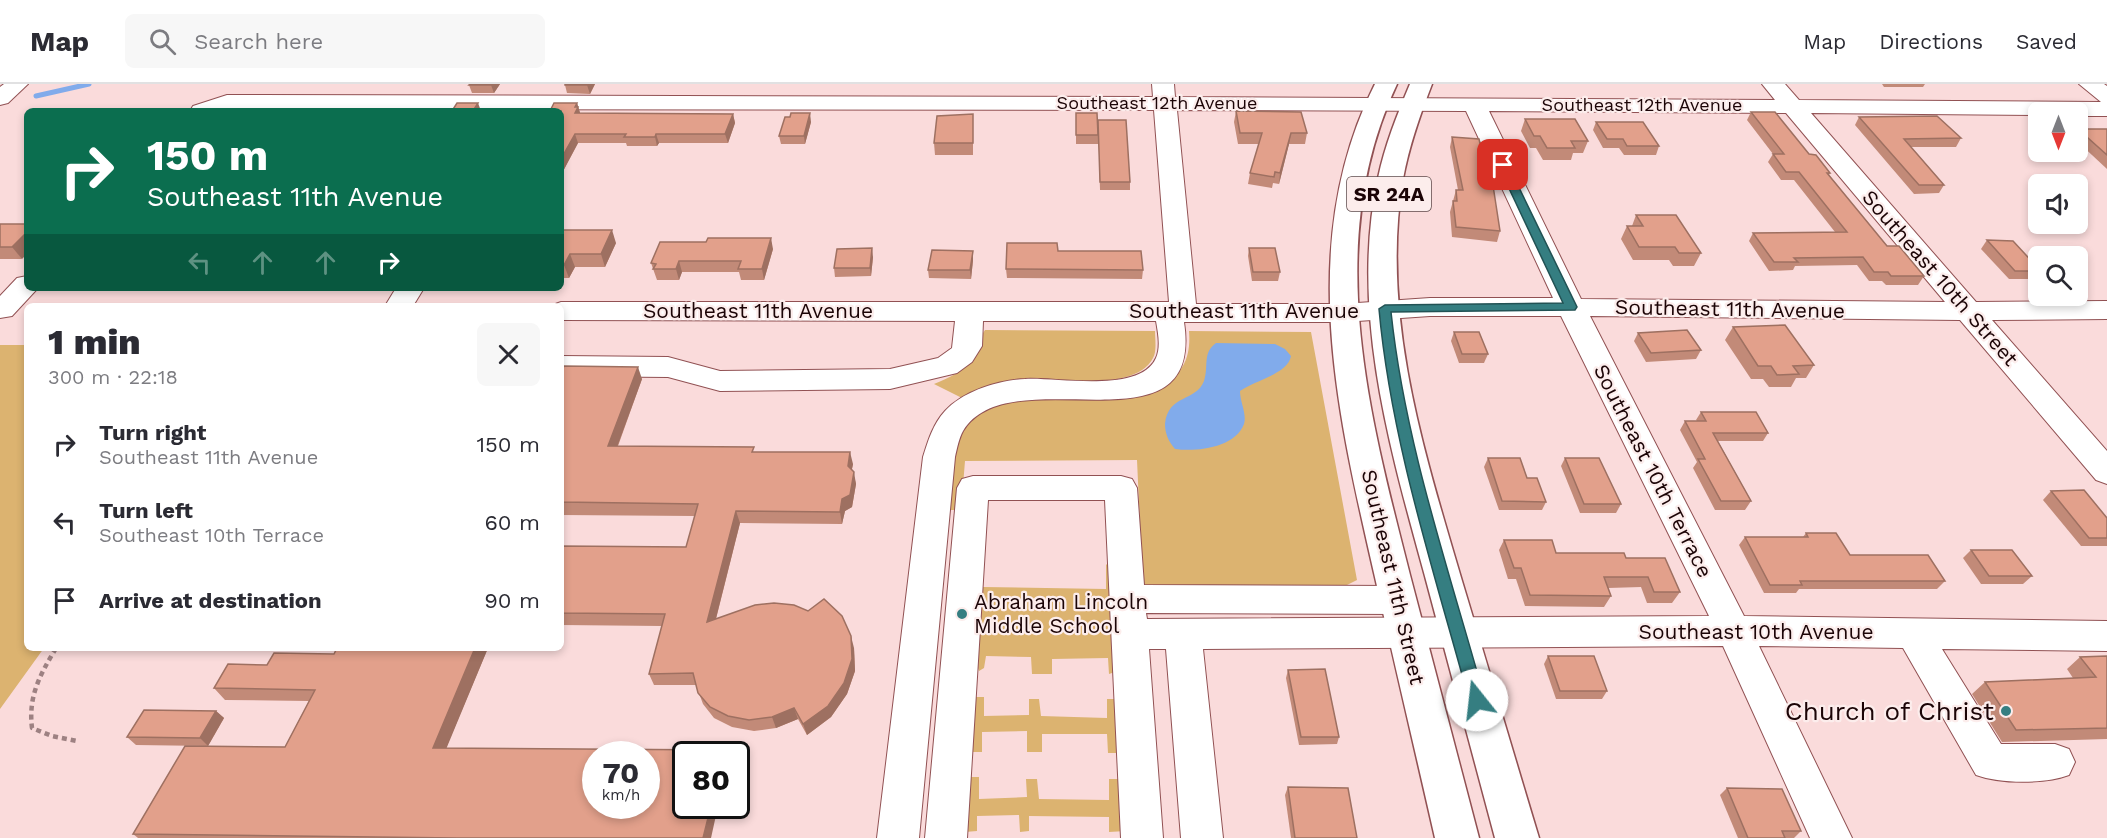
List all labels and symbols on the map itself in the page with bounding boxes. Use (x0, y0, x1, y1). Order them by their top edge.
street label: Southeast 12th Avenue (1057, 92, 1257, 113)
street label: Southeast 12th Avenue (1542, 94, 1742, 115)
north arrow (2028, 102, 2088, 162)
pin (1477, 139, 1528, 190)
road number: SR 24A (1347, 177, 1431, 211)
street label: Southeast 10th Street (1857, 185, 2024, 371)
street label: Southeast 11th Avenue (1615, 294, 1845, 323)
street label: Southeast 11th Avenue (643, 298, 873, 323)
street label: Southeast 11th Avenue (1129, 298, 1359, 323)
street label: Southeast 10th Terrace (1589, 360, 1718, 582)
street label: Southeast 11th Street (1357, 467, 1430, 687)
place label: Abraham Lincoln Middle School (974, 589, 1148, 638)
marker: Abraham Lincoln Middle School (955, 607, 969, 621)
street label: Southeast 10th Avenue (1638, 619, 1874, 644)
position arrow (1445, 668, 1509, 732)
place label: Church of Christ (1785, 696, 1994, 726)
marker: Church of Christ (1999, 704, 2013, 718)
speed limit sign: 80 (672, 741, 750, 819)

